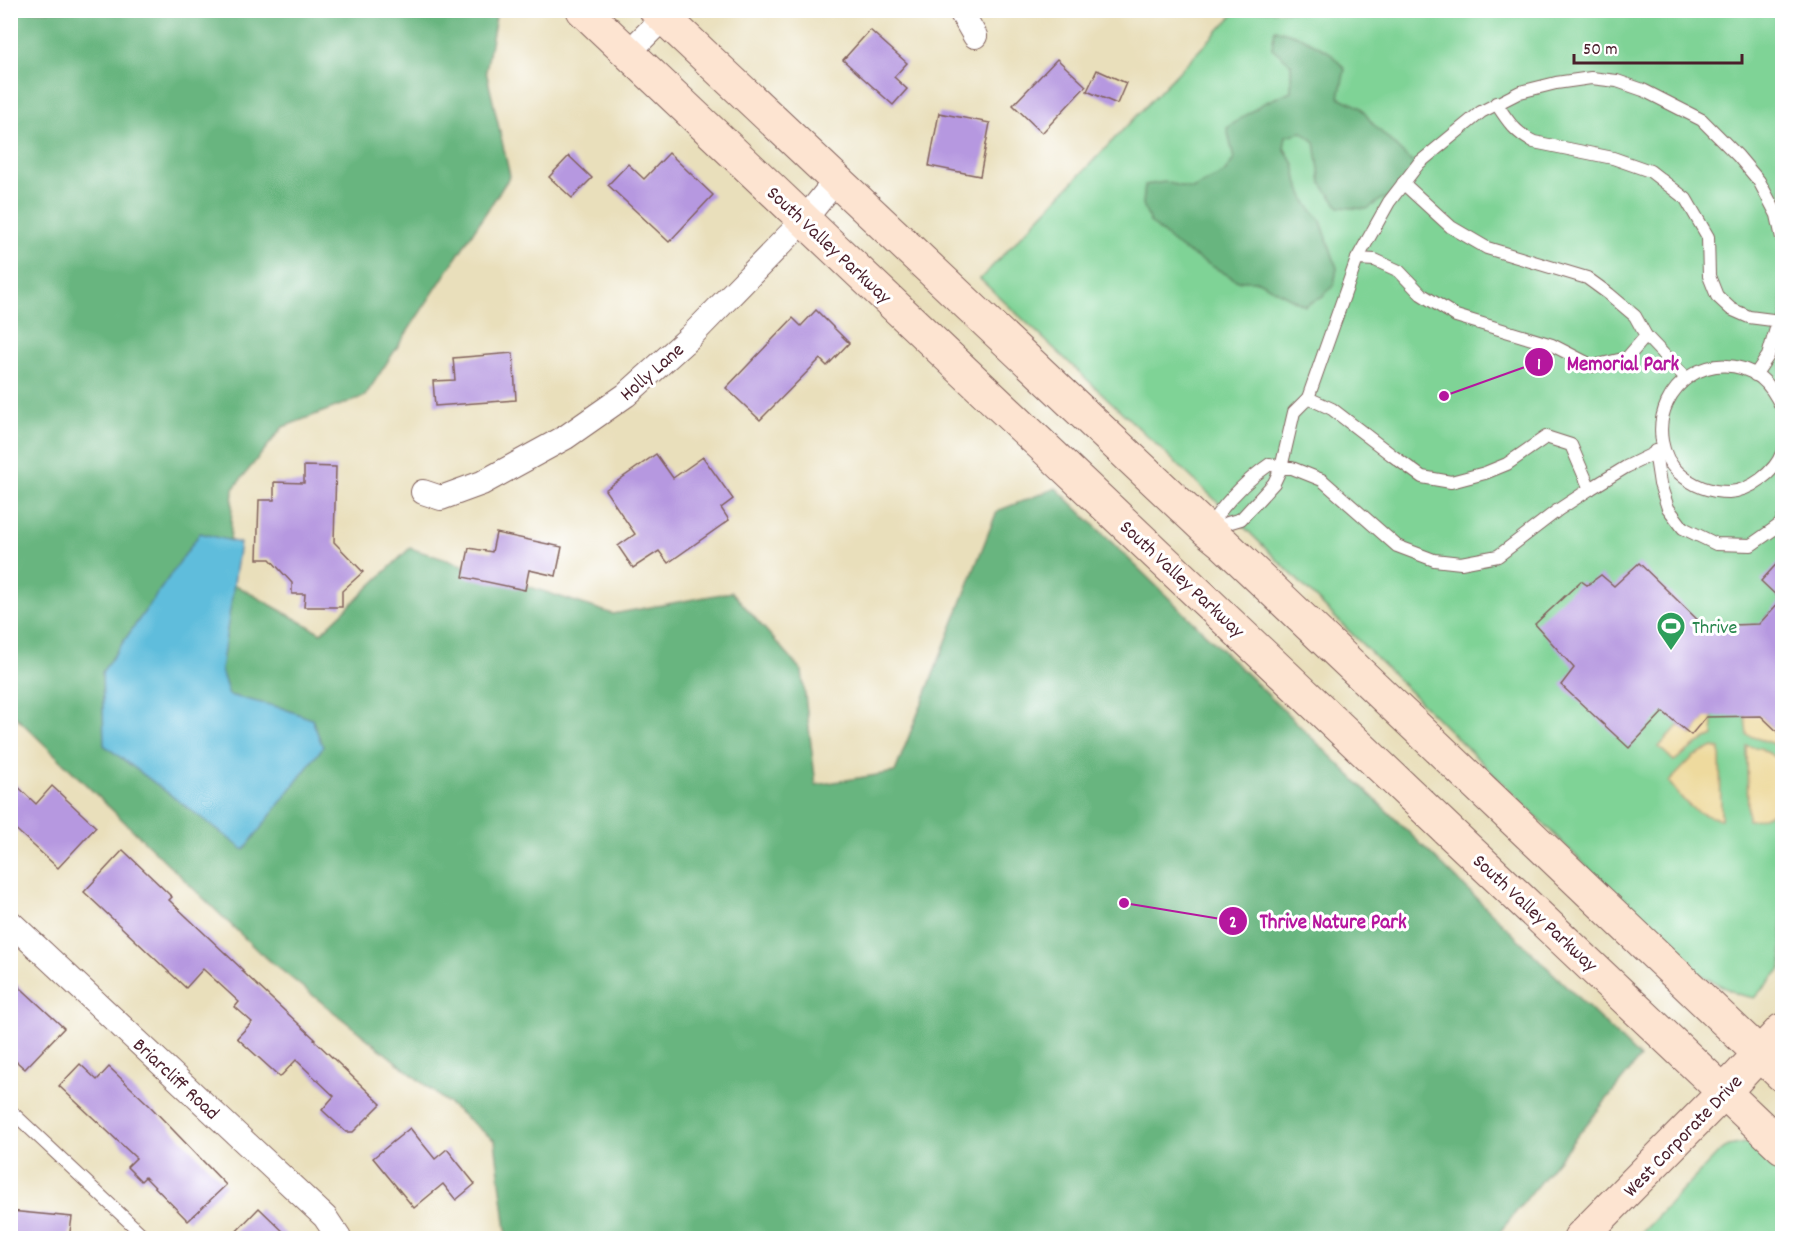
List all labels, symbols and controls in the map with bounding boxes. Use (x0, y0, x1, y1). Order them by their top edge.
scale bar (1574, 27, 1742, 65)
text: 50 m (1583, 38, 1618, 63)
street label: South Valley Parkway (759, 181, 897, 312)
street label: Holly Lane (615, 337, 691, 409)
callout: Memorial Park (1524, 343, 1691, 382)
text: Memorial Park (1567, 351, 1680, 381)
text: 1 (1537, 353, 1541, 378)
street label: South Valley Parkway (1112, 515, 1250, 646)
sports icon: Thrive (1655, 610, 1687, 652)
place label: Thrive (1692, 615, 1738, 643)
street label: South Valley Parkway (1465, 849, 1603, 980)
callout: Thrive Nature Park (1218, 901, 1419, 940)
text: Thrive Nature Park (1259, 909, 1407, 939)
text: 2 (1229, 911, 1237, 936)
street label: Briarcliff Road (125, 1033, 224, 1128)
street label: West Corporate Drive (1618, 1069, 1750, 1205)

